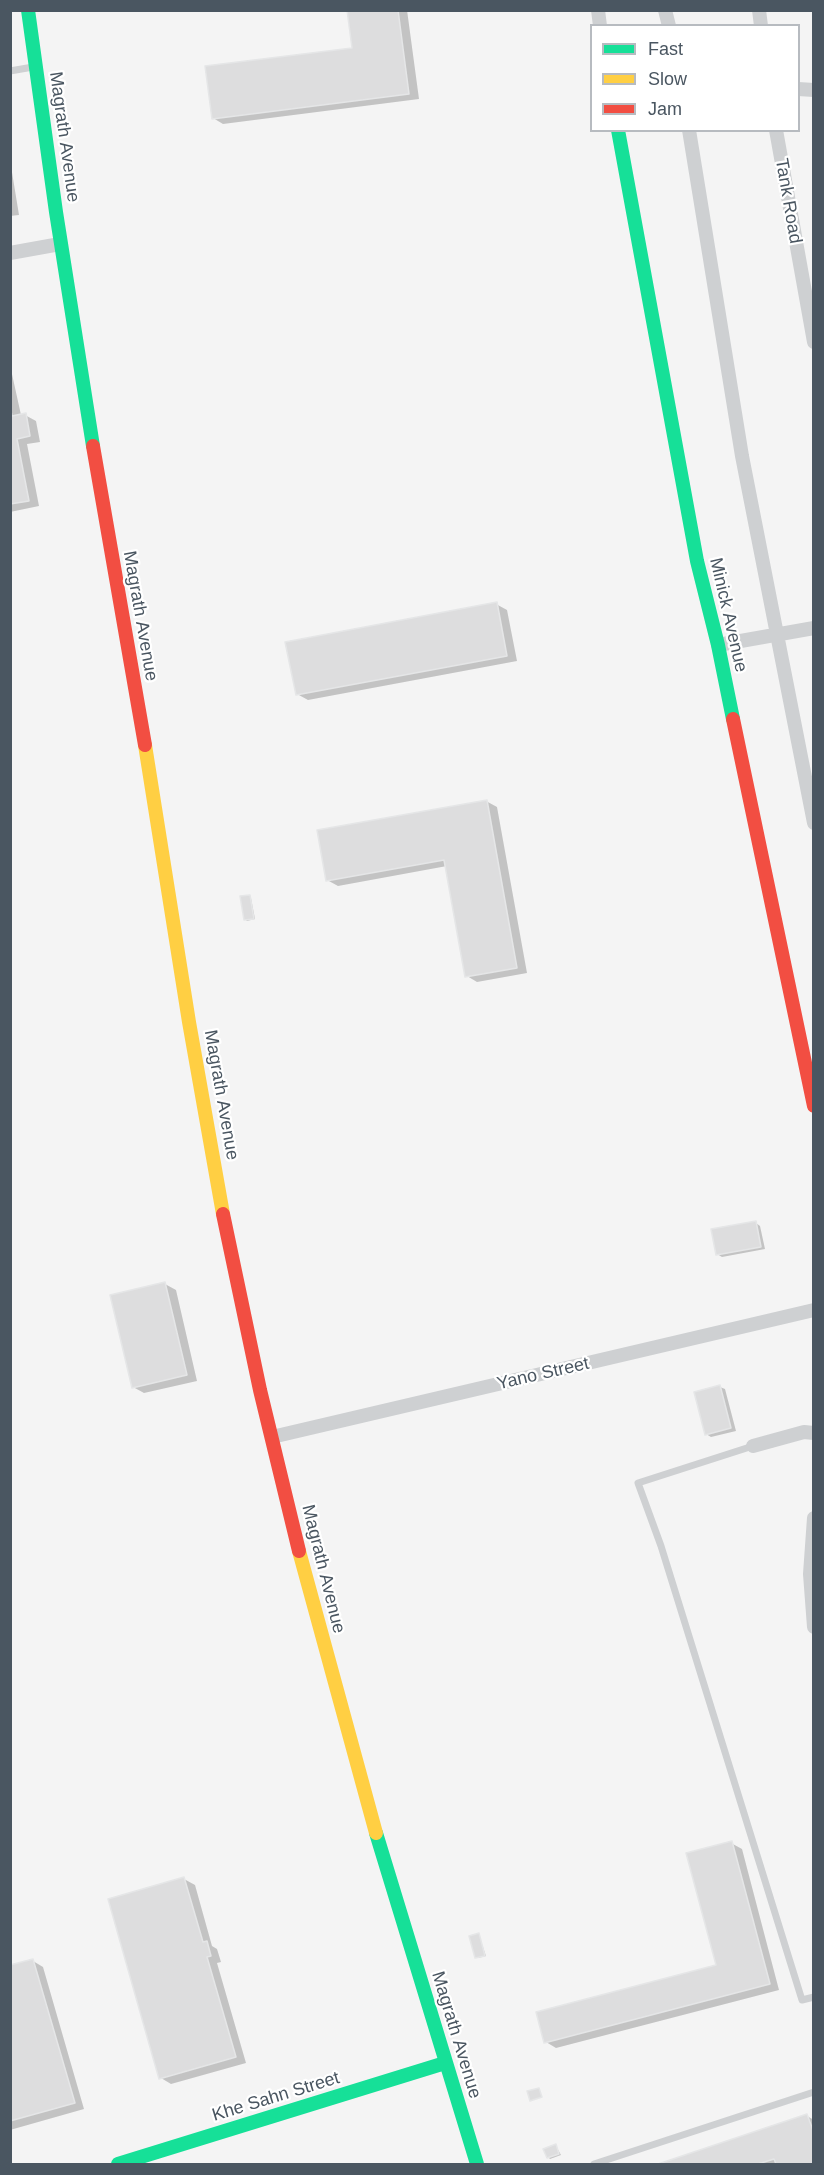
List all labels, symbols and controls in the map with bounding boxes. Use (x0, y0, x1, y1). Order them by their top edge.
legend (590, 24, 800, 132)
text: Fast (648, 39, 683, 59)
text: Slow (648, 69, 687, 89)
street label: Magrath Avenue (44, 70, 84, 204)
text: Jam (648, 99, 682, 119)
street label: Tank Road (770, 157, 806, 245)
street label: Magrath Avenue (118, 549, 162, 683)
street label: Minick Avenue (704, 556, 752, 674)
street label: Magrath Avenue (199, 1028, 243, 1162)
street label: Yano Street (495, 1353, 591, 1395)
street label: Magrath Avenue (297, 1502, 349, 1636)
street label: Magrath Avenue (426, 1969, 486, 2101)
street label: Khe Sahn Street (210, 2067, 342, 2127)

